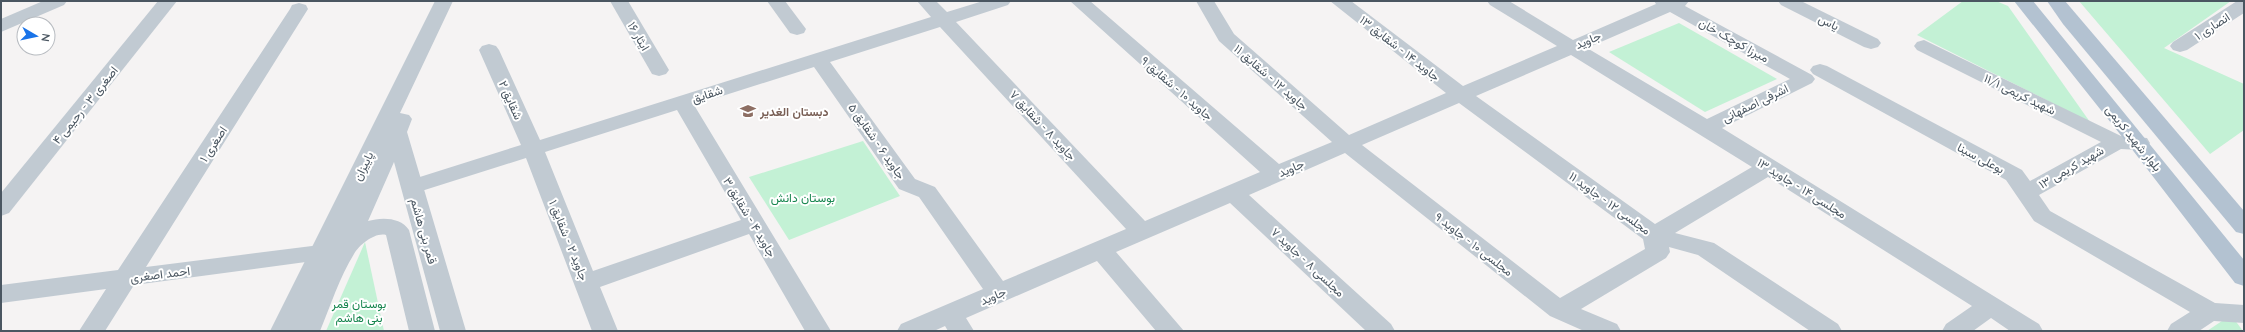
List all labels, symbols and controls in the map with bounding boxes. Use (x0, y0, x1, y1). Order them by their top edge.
street label: انصاری ۱ (2192, 9, 2233, 44)
street label: یاس (1816, 11, 1842, 34)
street label: جاوید ۱۴ - شقایق ۱۳ (1356, 12, 1443, 85)
street label: میرزا کوچک خان (1696, 15, 1772, 66)
north arrow (16, 16, 56, 56)
street label: ایثار ۱۶ (624, 19, 653, 54)
street label: جاوید (1573, 28, 1604, 53)
text: N (38, 32, 53, 43)
street label: جاوید ۱۲ - شقایق ۱۱ (1230, 41, 1311, 114)
street label: جاوید ۱۰ - شقایق ۹ (1137, 53, 1216, 124)
street label: اصغری ۳ - رحیمی ۴ (49, 63, 122, 148)
street label: شهید کریمی ۱۱/۱ (1981, 70, 2058, 119)
street label: شقایق ۲ (495, 78, 526, 122)
street label: اشرفی اصفهانی (1719, 81, 1791, 126)
street label: شقایق (690, 82, 725, 107)
street label: جاوید ۸ - شقایق ۷ (1006, 87, 1079, 164)
street label: جاوید ۶ - شقایق ۵ (845, 100, 909, 182)
school or university icon: دبستان الغدیر (739, 102, 757, 120)
street label: بلوار شهید کریمی (2102, 102, 2165, 175)
place label: دبستان الغدیر (759, 104, 829, 120)
street label: اصغری ۱ (196, 123, 231, 165)
street label: بوعلی سینا (1954, 139, 2007, 177)
street label: شهید کریمی ۱۳ (2036, 142, 2107, 193)
street label: پاییزان (350, 149, 377, 183)
street label: مجلسی ۱۴ - جاوید ۱۳ (1754, 154, 1849, 222)
street label: جاوید (1276, 156, 1307, 181)
street label: مجلسی ۱۲ - جاوید ۱۱ (1566, 168, 1654, 239)
street label: جاوید ۴ - شقایق ۳ (719, 174, 780, 260)
park label: بوستان دانش (771, 190, 835, 206)
street label: قمر بنی هاشم (407, 197, 441, 266)
street label: جاوید ۲ - شقایق ۱ (545, 197, 592, 283)
street label: مجلسی ۱۰ - جاوید ۹ (1431, 209, 1516, 280)
street label: مجلسی ۸ - جاوید ۷ (1268, 224, 1348, 301)
street label: احمد اصغری (129, 263, 191, 286)
street label: جاوید (978, 284, 1009, 309)
park label: بوستان قمر بنی هاشم (331, 296, 386, 326)

